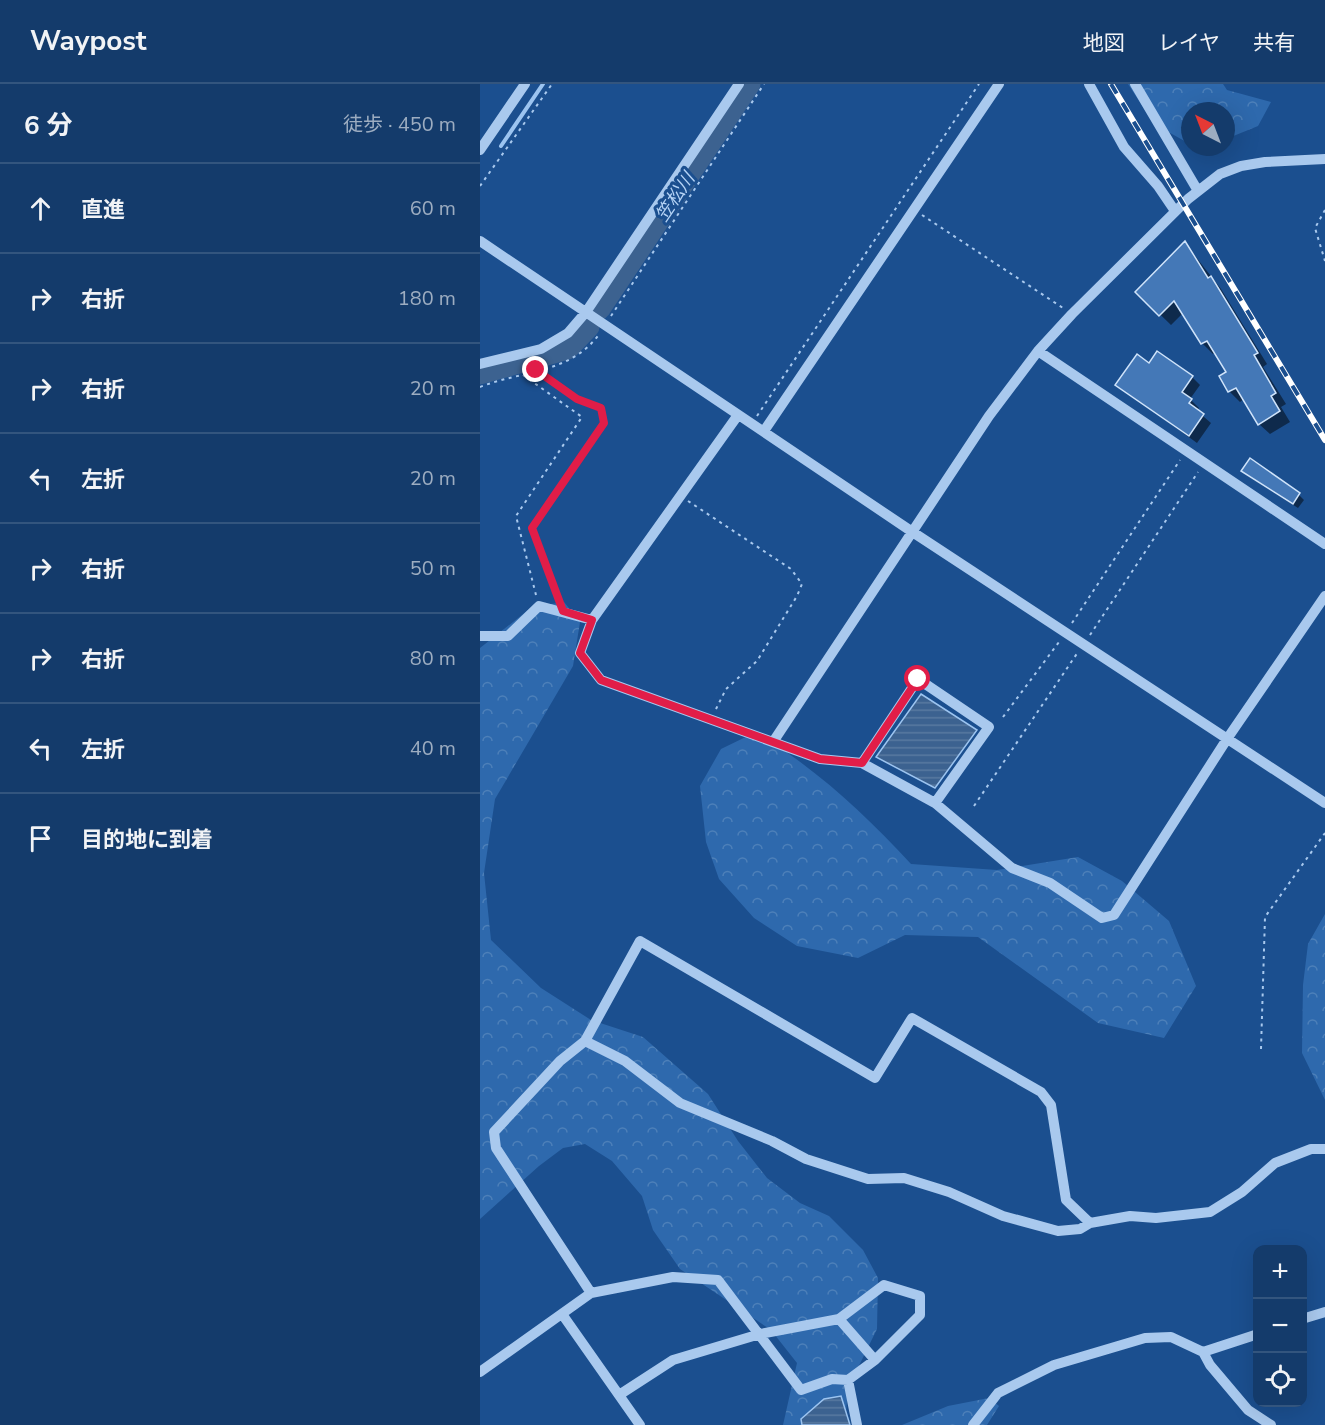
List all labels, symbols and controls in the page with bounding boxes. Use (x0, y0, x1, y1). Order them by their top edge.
text: Waypost (30, 22, 147, 60)
text: 地図 (1083, 29, 1125, 57)
text: レイヤ (1158, 29, 1220, 57)
text: 共有 (1253, 29, 1295, 57)
north arrow (1181, 102, 1235, 156)
text: 6 分 (24, 108, 73, 143)
text: 徒歩 · 450 m (343, 111, 456, 138)
water label: 笠松川 (650, 166, 701, 226)
icon: ahead (24, 192, 57, 225)
text: 直進 (81, 195, 125, 225)
text: 60 m (410, 195, 456, 222)
icon: right (24, 282, 57, 315)
text: 右折 (81, 285, 125, 315)
text: 180 m (398, 285, 456, 312)
route end (522, 356, 548, 382)
icon: right (24, 372, 57, 405)
text: 右折 (81, 375, 125, 405)
text: 20 m (410, 375, 456, 402)
icon: left (24, 462, 57, 495)
text: 左折 (81, 465, 125, 495)
text: 20 m (410, 465, 456, 492)
icon: right (24, 552, 57, 585)
text: 右折 (81, 555, 125, 585)
text: 50 m (410, 555, 456, 582)
icon: right (24, 642, 57, 675)
text: 右折 (81, 645, 125, 675)
text: 80 m (410, 645, 456, 672)
route start (904, 665, 930, 691)
icon: left (24, 732, 57, 765)
text: 左折 (81, 735, 125, 765)
text: 40 m (410, 735, 456, 762)
icon: arrive (24, 822, 57, 855)
text: 目的地に到着 (81, 825, 213, 855)
map controls (1253, 1245, 1307, 1407)
button: + (1253, 1245, 1307, 1299)
button: − (1253, 1299, 1307, 1353)
button: locate (1253, 1353, 1307, 1407)

